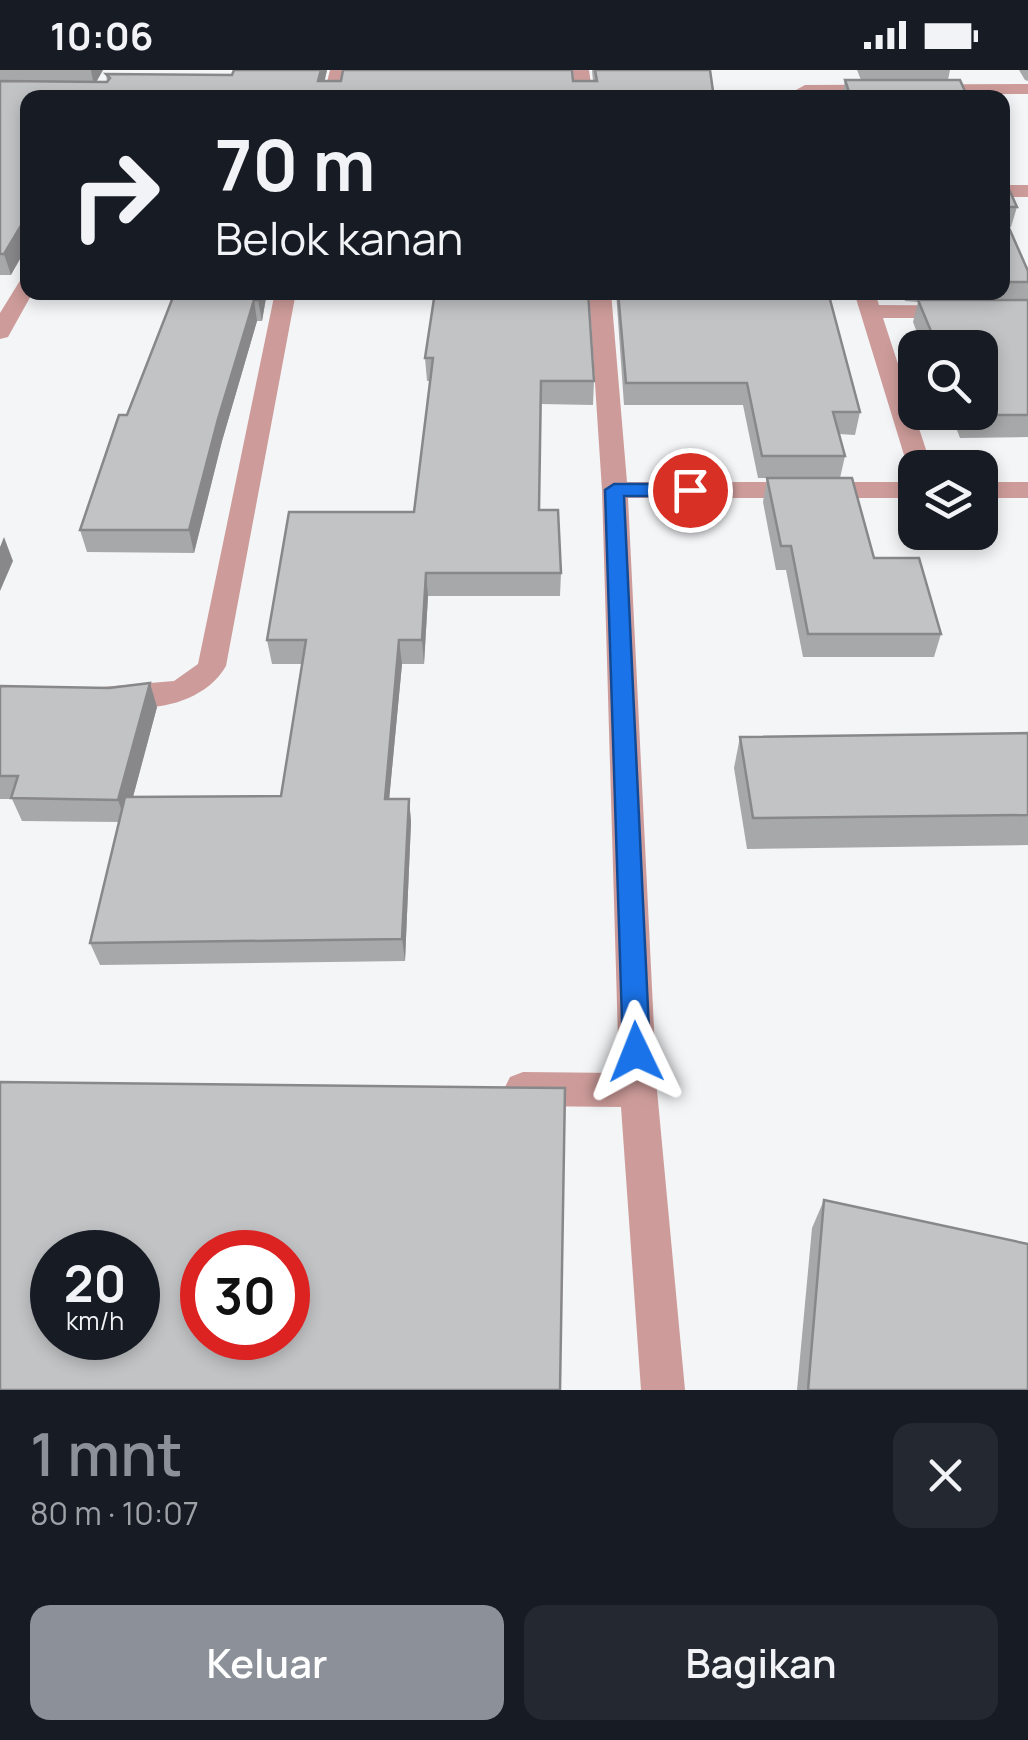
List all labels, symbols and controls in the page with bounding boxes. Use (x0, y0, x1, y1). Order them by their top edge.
text: 10:06 (50, 9, 153, 61)
text: 70 m (215, 116, 375, 212)
icon: right (50, 130, 180, 260)
text: Belok kanan (215, 207, 463, 269)
map controls (898, 330, 998, 550)
button: search (898, 330, 998, 430)
pin (648, 448, 733, 533)
button: layers (898, 450, 998, 550)
icon: arrive (663, 463, 718, 518)
position arrow (584, 1000, 688, 1104)
speed limit sign: 30 (180, 1230, 310, 1360)
text: 20 (64, 1249, 126, 1317)
text: km/h (66, 1303, 124, 1338)
text: 1 mnt (30, 1412, 183, 1494)
button: close (893, 1423, 998, 1528)
text: 80 m · 10:07 (30, 1491, 199, 1535)
button: Keluar (30, 1605, 504, 1720)
button: Bagikan (524, 1605, 998, 1720)

